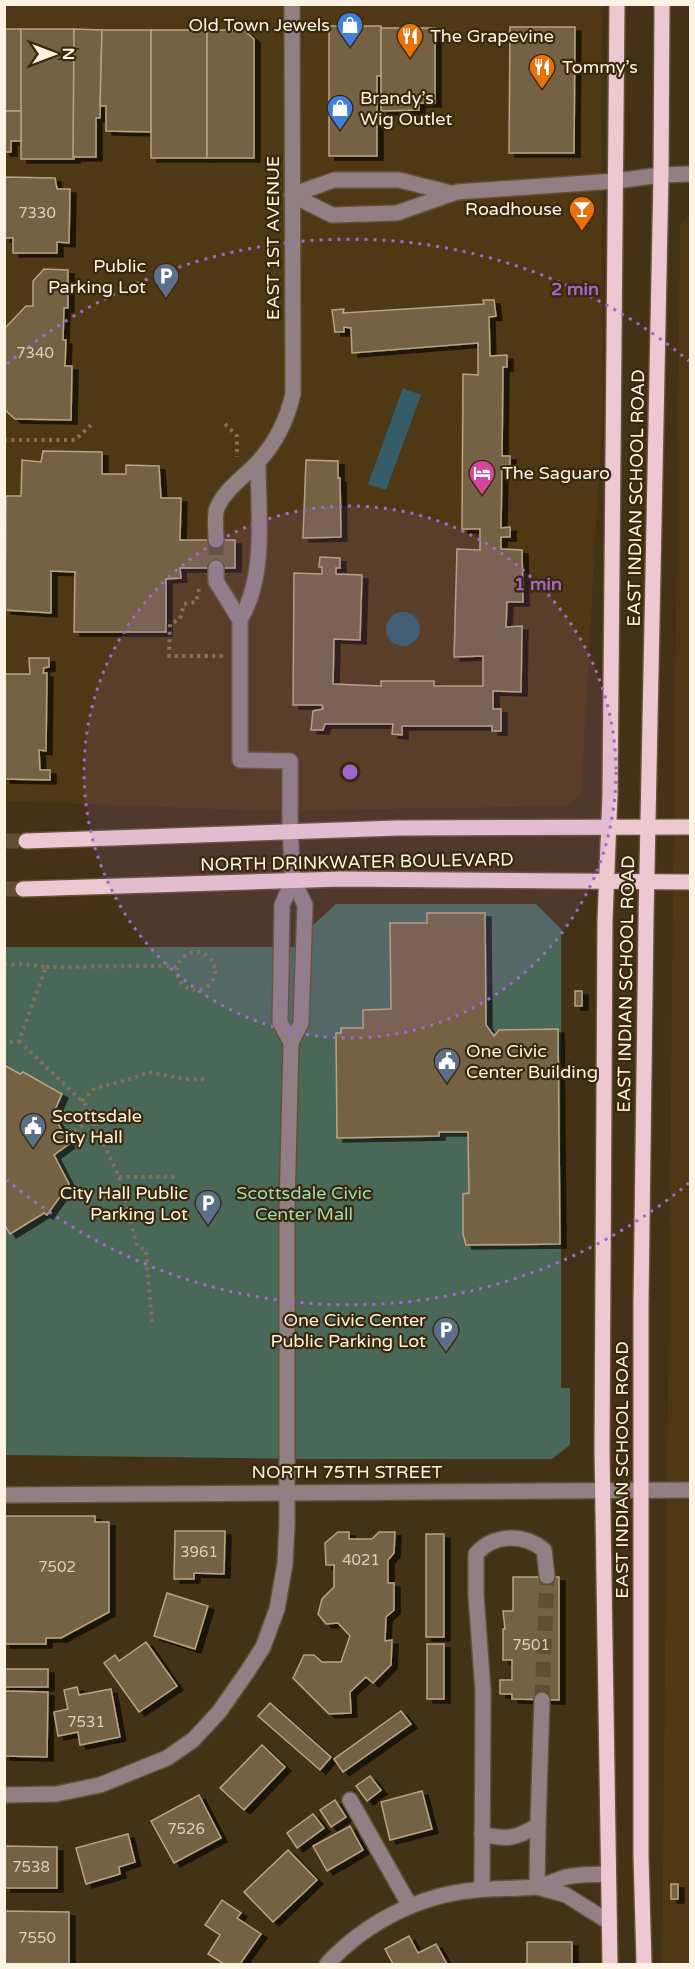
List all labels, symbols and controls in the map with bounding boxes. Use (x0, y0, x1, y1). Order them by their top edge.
shop icon: Old Town Jewels (335, 10, 365, 48)
place label: Old Town Jewels (189, 14, 330, 36)
restaurant icon: The Grapevine (395, 21, 425, 59)
north arrow (24, 24, 84, 84)
place label: The Grapevine (430, 25, 554, 47)
text: N (58, 48, 78, 60)
restaurant icon: Tommy’s (527, 52, 557, 90)
place label: Tommy’s (562, 56, 638, 78)
place label: Brandy’s Wig Outlet (360, 87, 453, 130)
shop icon: Brandy’s Wig Outlet (325, 93, 355, 131)
street label: EAST 1ST AVENUE (262, 156, 284, 320)
bar icon: Roadhouse (567, 194, 597, 232)
place label: Roadhouse (465, 198, 562, 220)
house number: 7330 (18, 204, 56, 222)
place label: Public Parking Lot (48, 255, 146, 298)
parking icon: Public Parking Lot (151, 261, 181, 299)
text: 2 min (551, 278, 599, 300)
house number: 7340 (16, 344, 54, 362)
street label: EAST INDIAN SCHOOL ROAD (623, 369, 649, 627)
hotel icon: The Saguaro (467, 458, 497, 496)
place label: The Saguaro (502, 462, 610, 484)
text: 1 min (514, 573, 562, 595)
centre of rings (340, 762, 360, 782)
street label: NORTH DRINKWATER BOULEVARD (200, 848, 514, 876)
street label: EAST INDIAN SCHOOL ROAD (613, 855, 639, 1113)
place label: One Civic Center Building (466, 1040, 598, 1083)
public building icon: One Civic Center Building (432, 1046, 462, 1084)
place label: Scottsdale City Hall (52, 1105, 142, 1148)
public building icon: Scottsdale City Hall (18, 1111, 48, 1149)
place label: City Hall Public Parking Lot (60, 1182, 188, 1225)
park label: Scottsdale Civic Center Mall (236, 1182, 372, 1225)
parking icon: City Hall Public Parking Lot (193, 1188, 223, 1226)
place label: One Civic Center Public Parking Lot (270, 1309, 426, 1352)
parking icon: One Civic Center Public Parking Lot (431, 1315, 461, 1353)
street label: EAST INDIAN SCHOOL ROAD (611, 1341, 633, 1599)
street label: NORTH 75TH STREET (251, 1461, 443, 1483)
house number: 3961 (180, 1543, 218, 1561)
house number: 4021 (342, 1551, 380, 1569)
house number: 7502 (38, 1558, 76, 1576)
house number: 7501 (512, 1636, 550, 1654)
house number: 7531 (67, 1713, 105, 1731)
house number: 7526 (167, 1820, 205, 1838)
house number: 7538 (12, 1858, 50, 1876)
house number: 7550 (18, 1929, 56, 1947)

